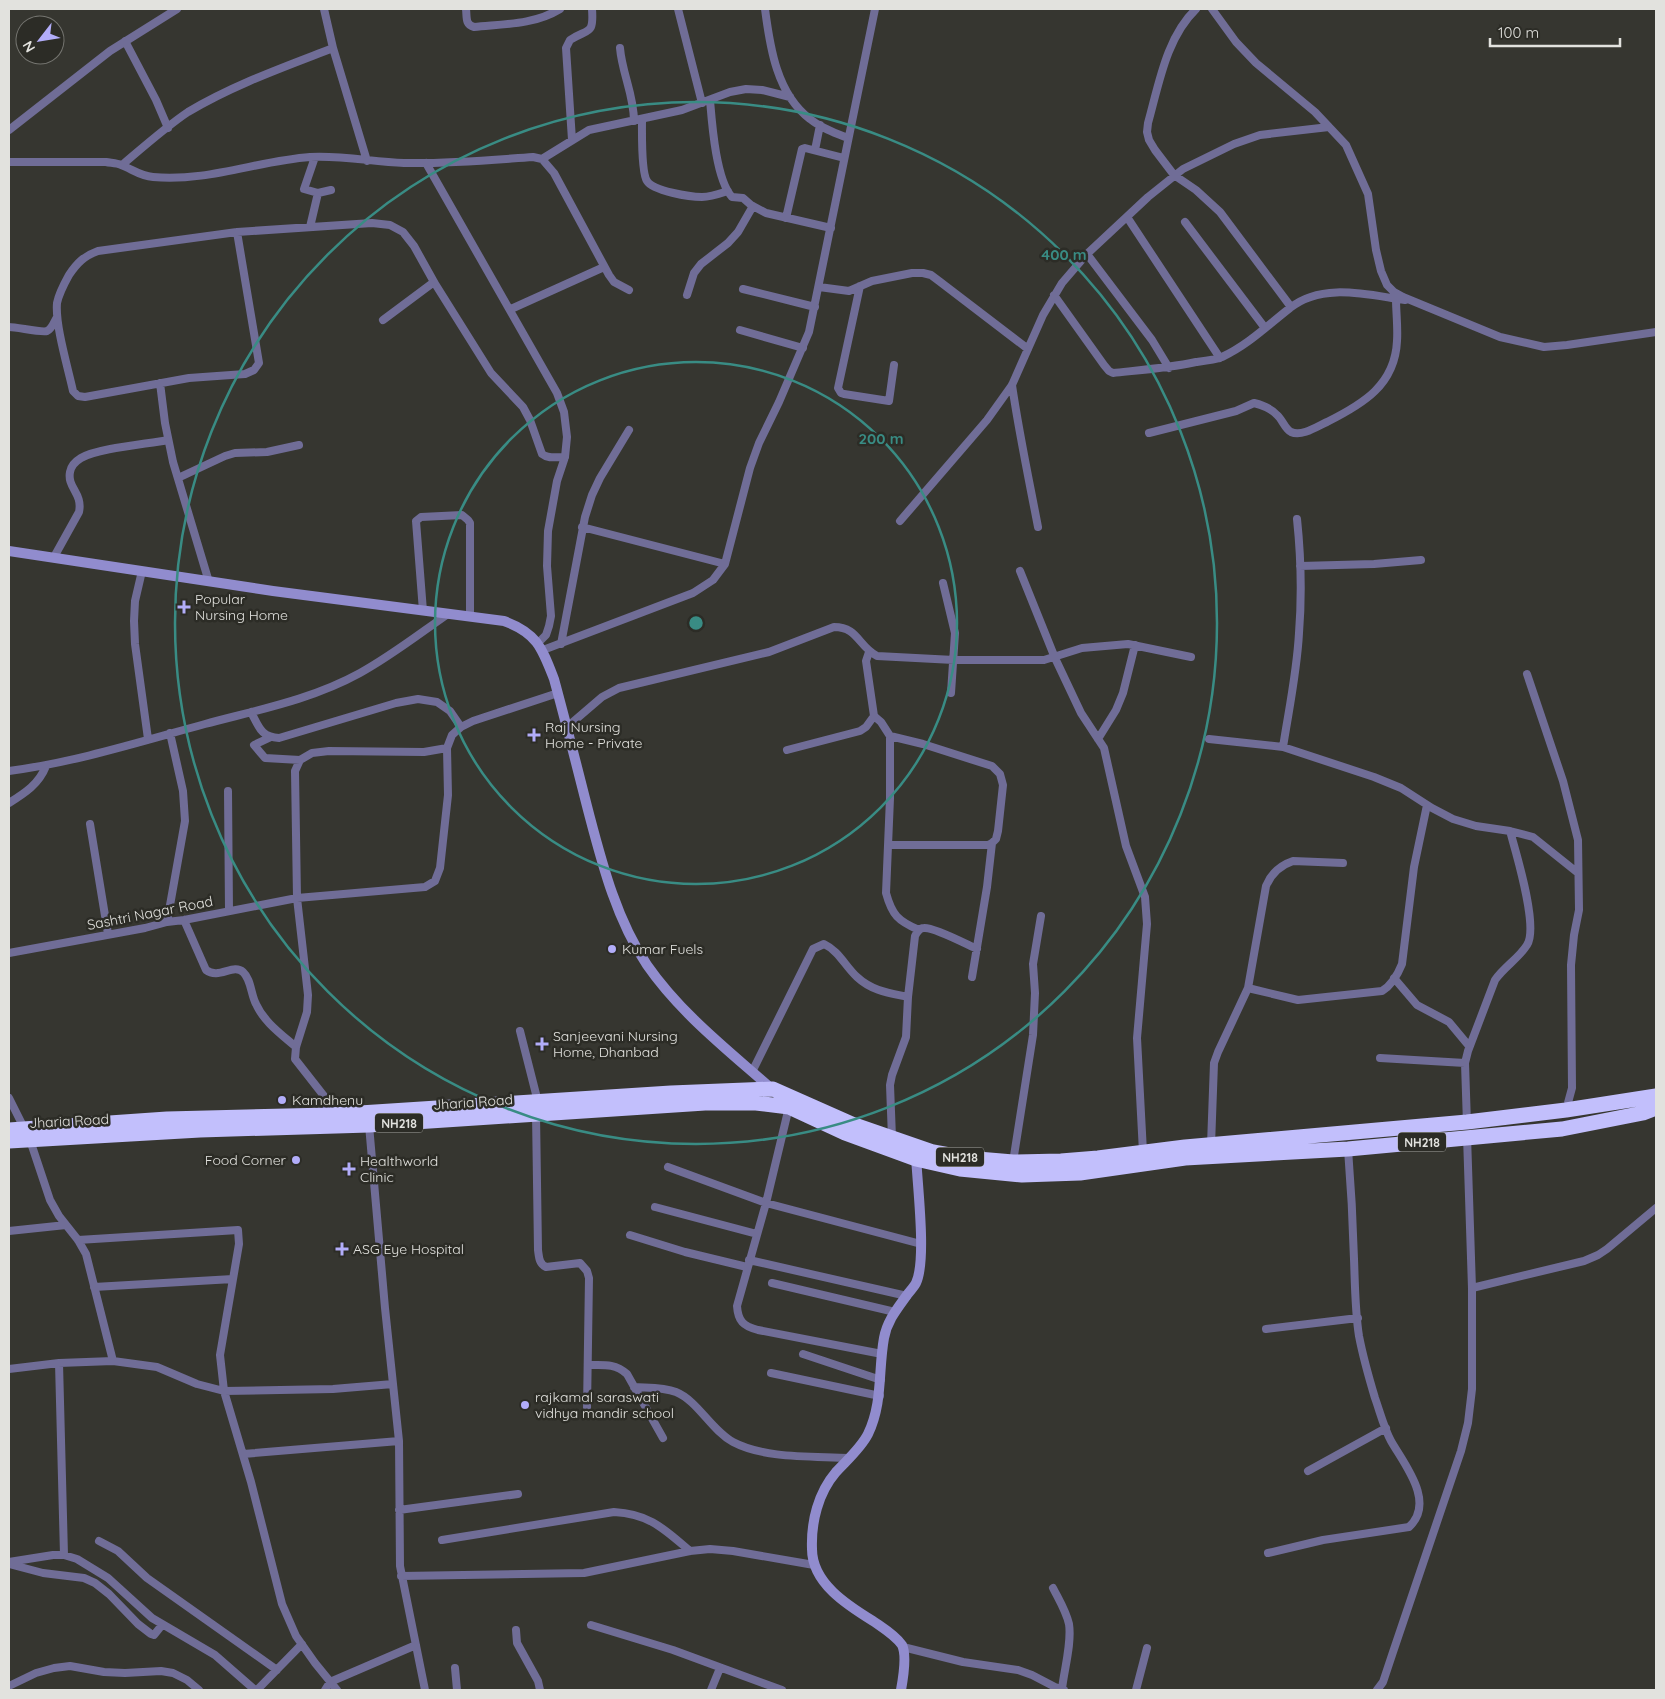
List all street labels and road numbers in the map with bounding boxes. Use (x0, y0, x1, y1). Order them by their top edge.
street label: Sashtri Nagar Road (86, 892, 214, 934)
street label: Jharia Road (433, 1090, 513, 1114)
street label: Jharia Road (29, 1110, 109, 1132)
road number: NH218 (375, 1114, 423, 1132)
road number: NH218 (1398, 1132, 1446, 1152)
road number: NH218 (936, 1148, 984, 1166)

